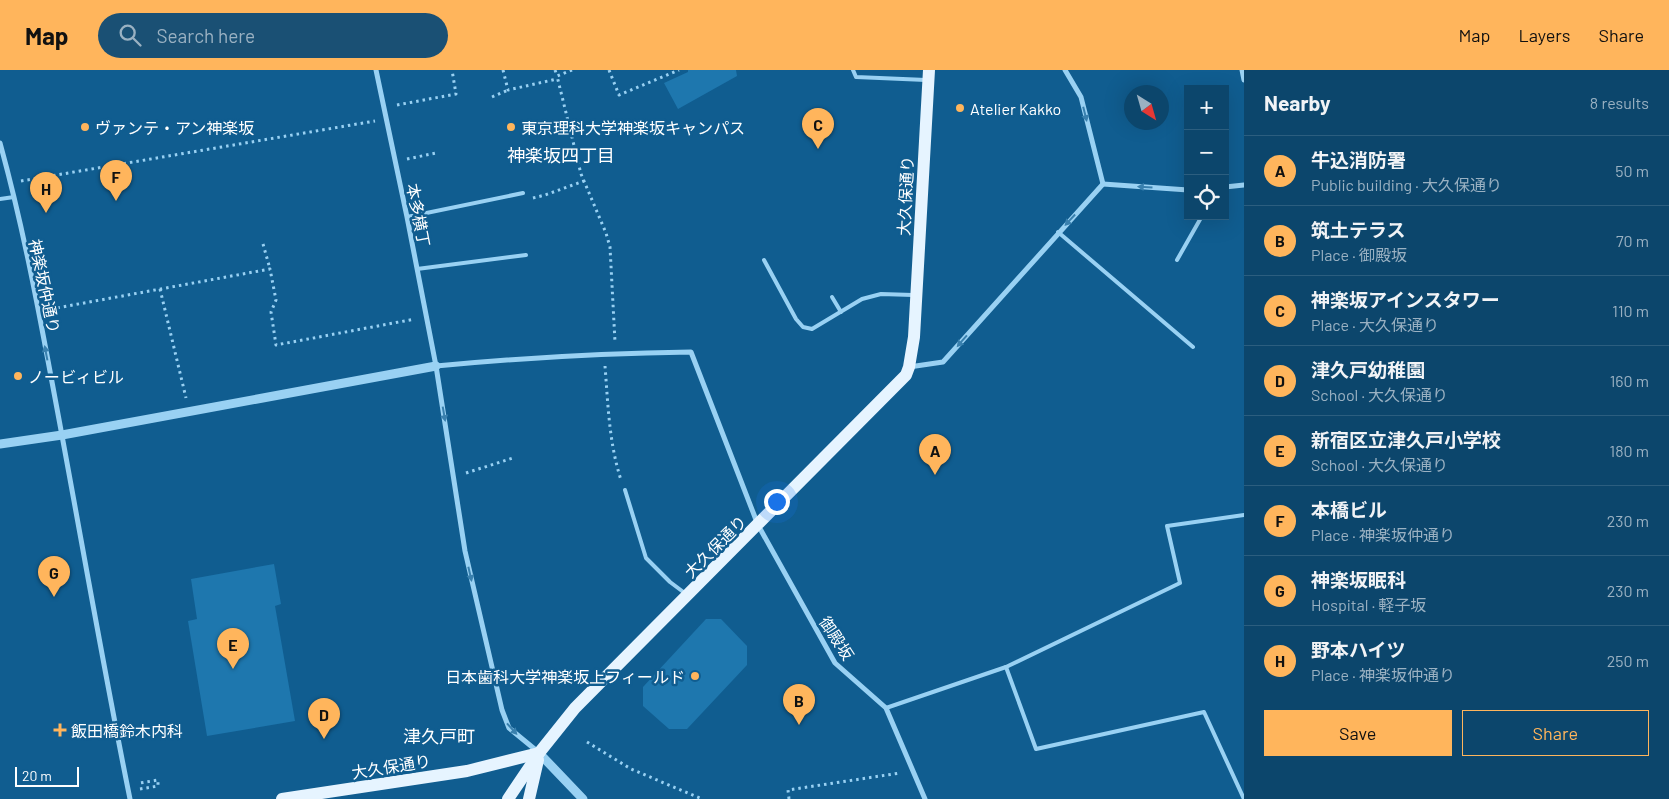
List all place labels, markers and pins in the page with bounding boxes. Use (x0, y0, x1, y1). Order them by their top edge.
place label: Atelier Kakko (970, 99, 1061, 118)
marker: Atelier Kakko (954, 102, 966, 114)
pin: C (802, 108, 834, 149)
place label: ヴァンテ・アン神楽坂 (95, 118, 254, 137)
place label: 東京理科大学神楽坂キャンパス (521, 118, 745, 137)
marker: ヴァンテ・アン神楽坂 (79, 121, 91, 133)
marker: 東京理科大学神楽坂キャンパス (505, 121, 517, 133)
pin: F (100, 160, 132, 201)
pin: H (30, 172, 62, 213)
place label: ノービィビル (28, 367, 124, 386)
marker: ノービィビル (12, 370, 24, 382)
pin: A (919, 434, 951, 475)
pin: G (38, 556, 70, 597)
pin: E (217, 628, 249, 669)
place label: 日本歯科大学神楽坂上フィールド (445, 667, 685, 686)
marker: 日本歯科大学神楽坂上フィールド (689, 670, 701, 682)
pin: B (783, 684, 815, 725)
pin: D (308, 698, 340, 739)
place label: 飯田橋鈴木内科 (71, 721, 183, 740)
marker: 飯田橋鈴木内科 (53, 723, 67, 737)

